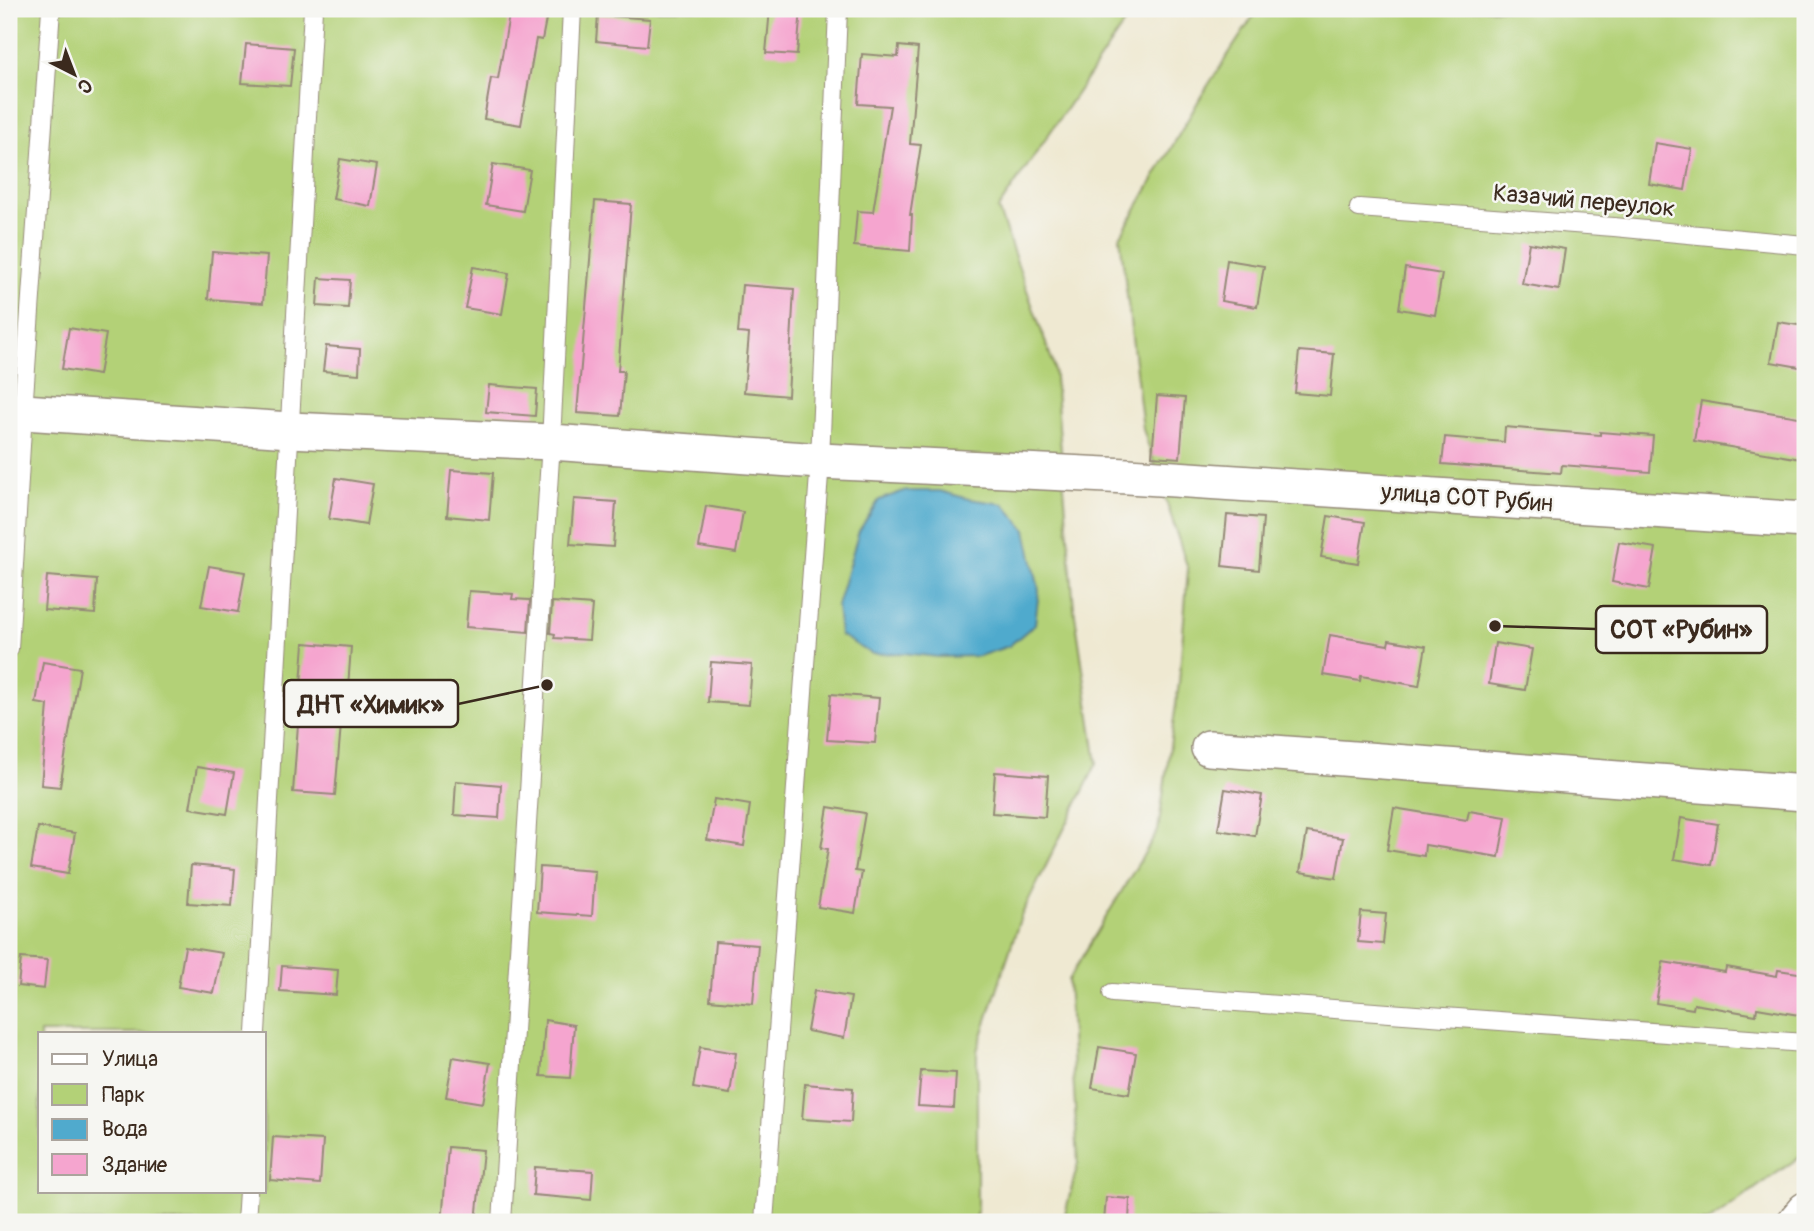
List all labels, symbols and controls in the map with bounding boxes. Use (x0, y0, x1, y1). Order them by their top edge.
north arrow (38, 38, 108, 108)
text: С (72, 73, 97, 99)
street label: Казачий переулок (1492, 179, 1676, 223)
street label: улица СОТ Рубин (1379, 477, 1554, 518)
callout: СОТ «Рубин» (1596, 606, 1767, 653)
text: СОТ «Рубин» (1610, 614, 1753, 646)
callout: ДНТ «Химик» (284, 680, 458, 727)
text: ДНТ «Химик» (296, 689, 445, 721)
legend (38, 1032, 266, 1192)
text: Улица (102, 1046, 158, 1073)
text: Парк (102, 1082, 145, 1109)
text: Вода (102, 1116, 148, 1143)
text: Здание (102, 1152, 168, 1179)

